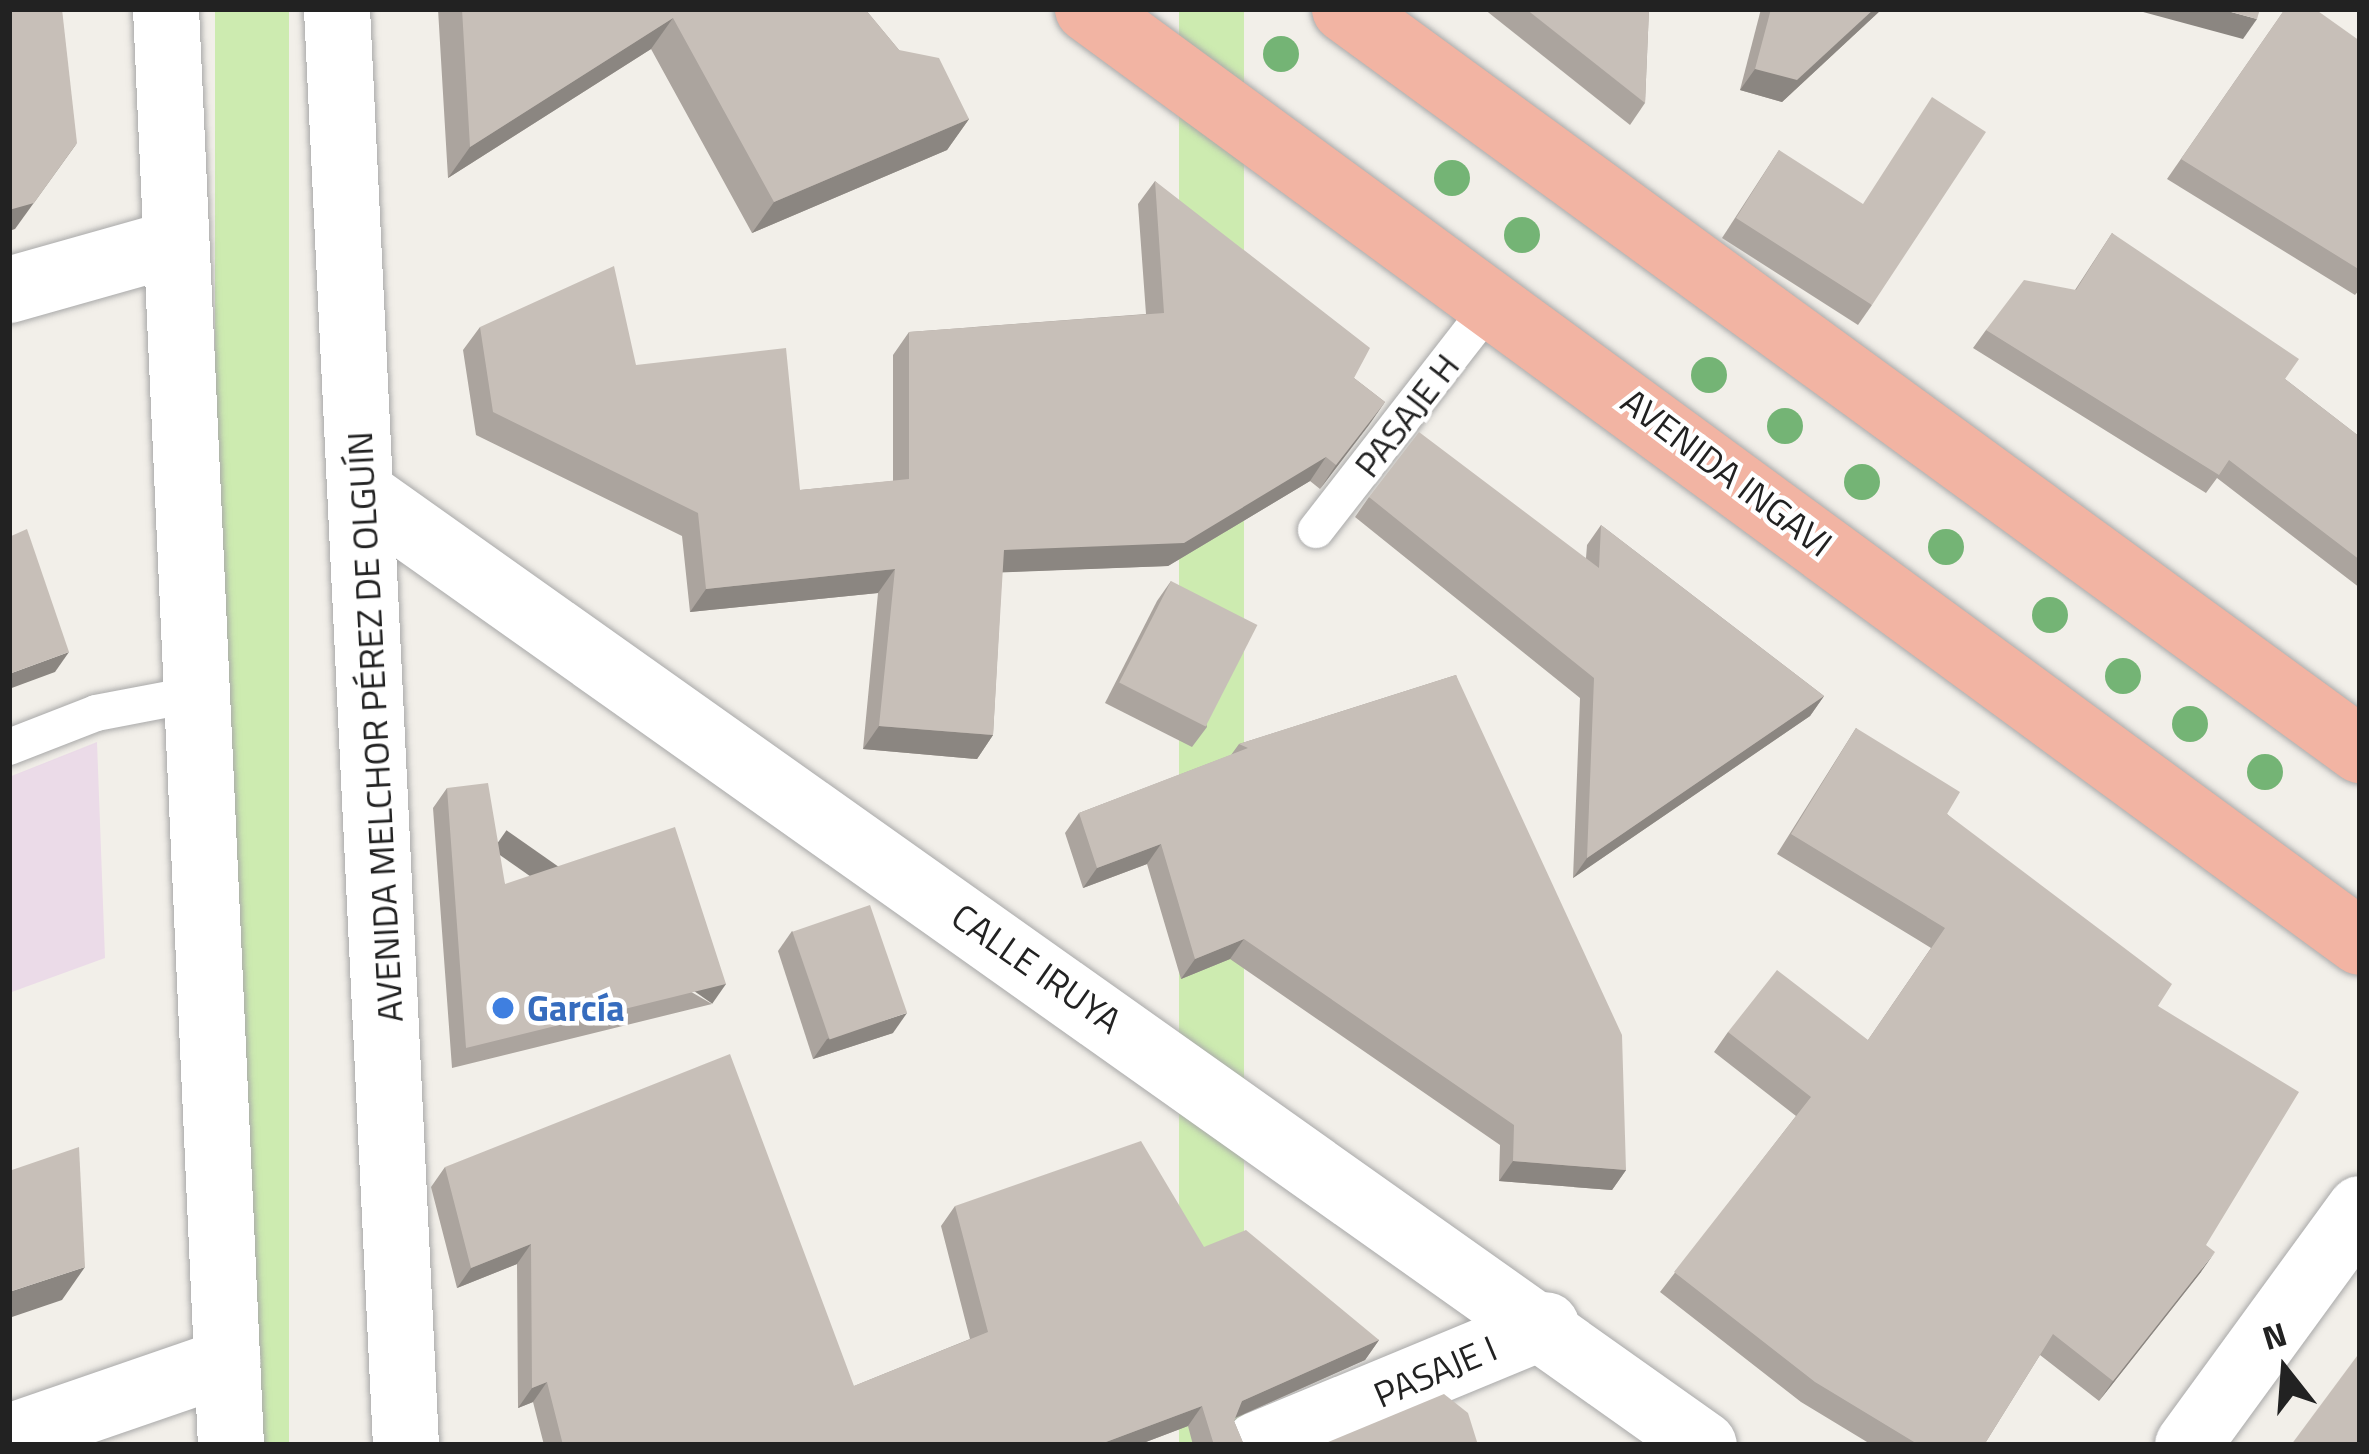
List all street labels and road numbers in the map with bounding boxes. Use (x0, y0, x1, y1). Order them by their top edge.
street label: PASAJE H (1345, 345, 1467, 485)
street label: AVENIDA INGAVI (1613, 379, 1841, 565)
street label: AVENIDA MELCHOR PÉREZ DE OLGUÍN (337, 430, 411, 1024)
street label: CALLE IRUYA (944, 894, 1130, 1042)
street label: PASAJE I (1367, 1326, 1503, 1416)

